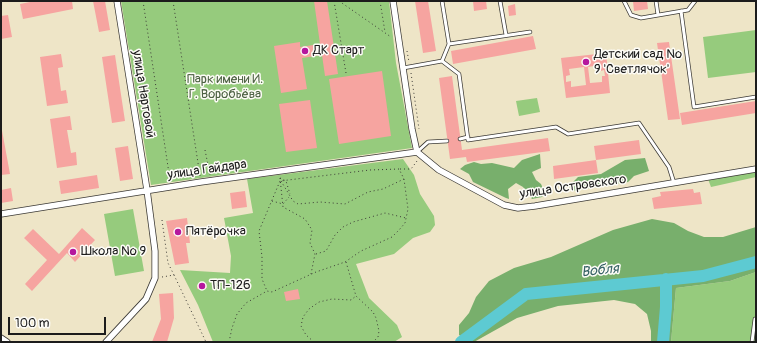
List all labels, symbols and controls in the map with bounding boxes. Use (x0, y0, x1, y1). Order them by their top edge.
place label: ДК Старт (313, 43, 364, 59)
marker: ДК Старт (300, 46, 310, 56)
place label: Детский сад № 9 'Светлячок' (594, 47, 682, 78)
street label: улица Нартовой (128, 49, 158, 139)
marker: Детский сад № 9 'Светлячок' (581, 57, 591, 67)
park label: Парк имени И. Г. Воробьёва (187, 72, 263, 103)
street label: улица Гайдара (166, 157, 248, 183)
street label: улица Островского (519, 172, 627, 202)
place label: Пятёрочка (186, 224, 246, 240)
marker: Пятёрочка (173, 227, 183, 237)
place label: Школа № 9 (81, 244, 146, 260)
marker: Школа № 9 (68, 247, 78, 257)
water label: Вобля (581, 261, 619, 281)
place label: ТП-126 (210, 278, 250, 294)
marker: ТП-126 (197, 281, 207, 291)
scale bar (10, 309, 108, 335)
text: 100 m (15, 316, 49, 331)

